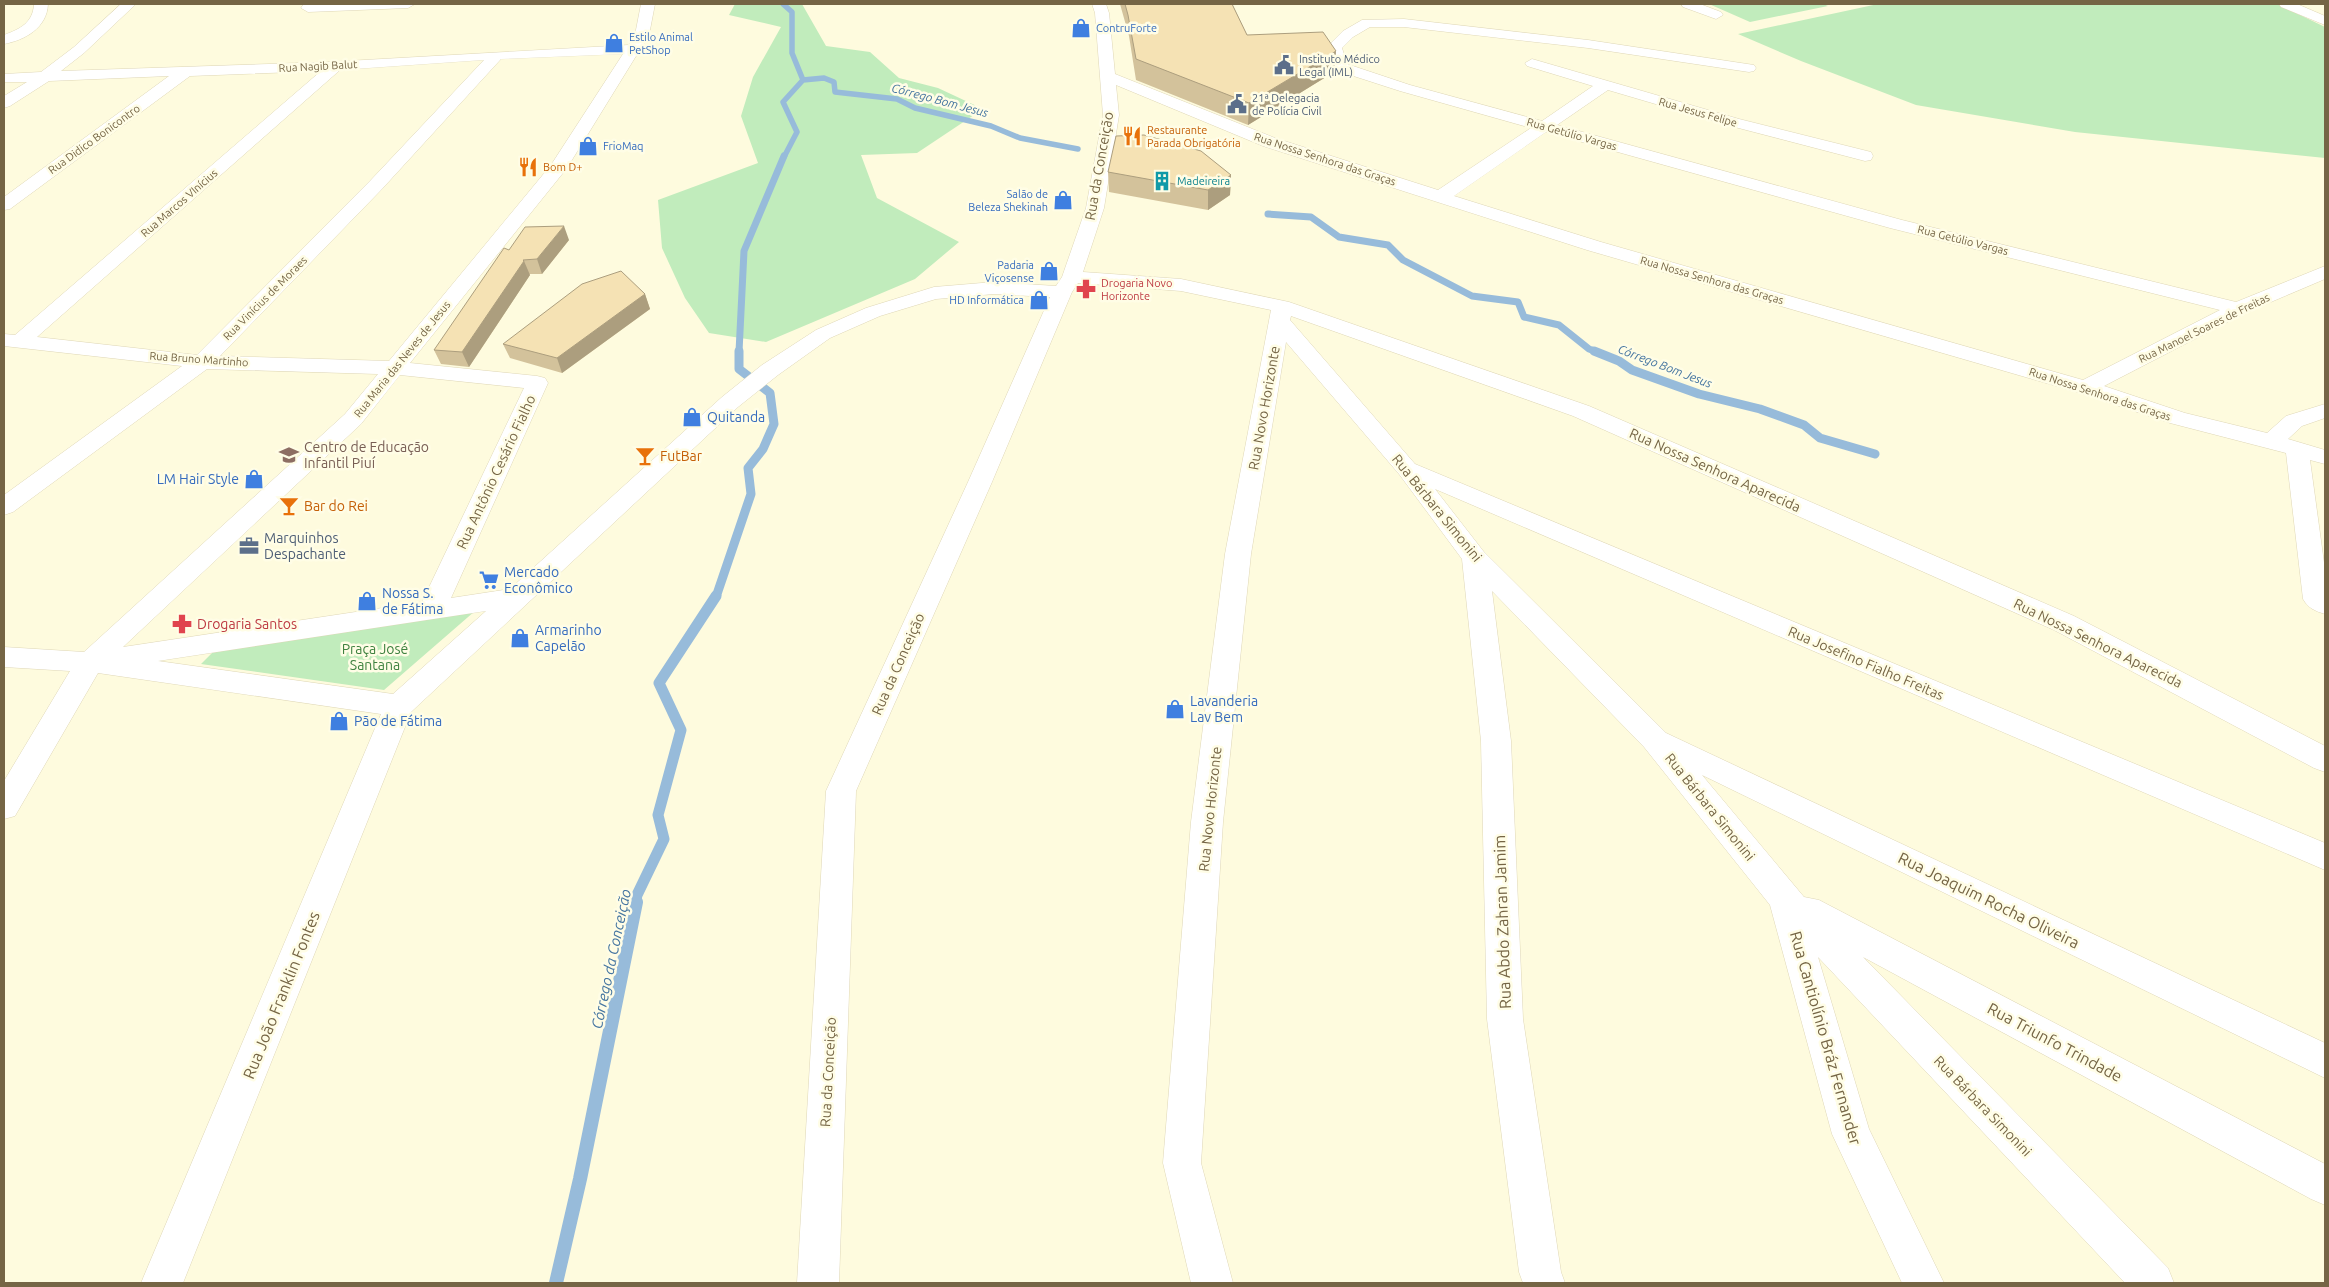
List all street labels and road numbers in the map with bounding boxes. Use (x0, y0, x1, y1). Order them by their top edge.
street label: Rua Nagib Balut (278, 58, 358, 74)
street label: Rua Jesus Felipe (1657, 95, 1739, 129)
street label: Rua Didico Bonicontro (46, 102, 142, 176)
street label: Rua da Conceição (1082, 110, 1116, 222)
street label: Rua Getúlio Vargas (1526, 115, 1619, 153)
street label: Rua Nossa Senhora das Graças (1253, 130, 1398, 188)
street label: Rua Marcos VInícius (138, 166, 220, 239)
street label: Rua Getúlio Vargas (1916, 223, 2010, 257)
street label: Rua Vinícius de Moraes (221, 254, 309, 342)
street label: Rua Nossa Senhora das Graças (1639, 254, 1785, 306)
street label: Rua Manoel Soares de Freitas (2137, 291, 2272, 365)
street label: Rua Maria das Neves de Jesus (351, 298, 453, 419)
street label: Rua Novo Horizonte (1245, 345, 1283, 471)
street label: Rua Bruno Martinho (149, 350, 249, 368)
street label: Rua Nossa Senhora das Graças (2028, 365, 2173, 423)
street label: Rua Antônio Cesário Fialho (453, 392, 539, 552)
street label: Rua Nossa Senhora Aparecida (1627, 425, 1803, 515)
street label: Rua Bárbara Simonini (1389, 451, 1485, 565)
street label: Rua Nossa Senhora Aparecida (2011, 595, 2185, 691)
street label: Rua da Conceição (868, 611, 928, 717)
street label: Rua Josefino Fialho Freitas (1786, 623, 1946, 703)
street label: Rua Novo Horizonte (1195, 746, 1225, 872)
street label: Rua Bárbara Simonini (1662, 750, 1758, 864)
street label: Rua Abdo Zahran Jamim (1490, 835, 1514, 1009)
street label: Rua Joaquim Rocha Oliveira (1895, 848, 2083, 952)
street label: Rua João Franklin Fontes (239, 909, 323, 1081)
street label: Rua Cantiolínio Bráz Fernander (1787, 929, 1865, 1147)
street label: Rua Triunfo Trindade (1985, 999, 2125, 1085)
street label: Rua da Conceição (817, 1017, 839, 1127)
street label: Rua Bárbara Simonini (1931, 1052, 2035, 1160)

